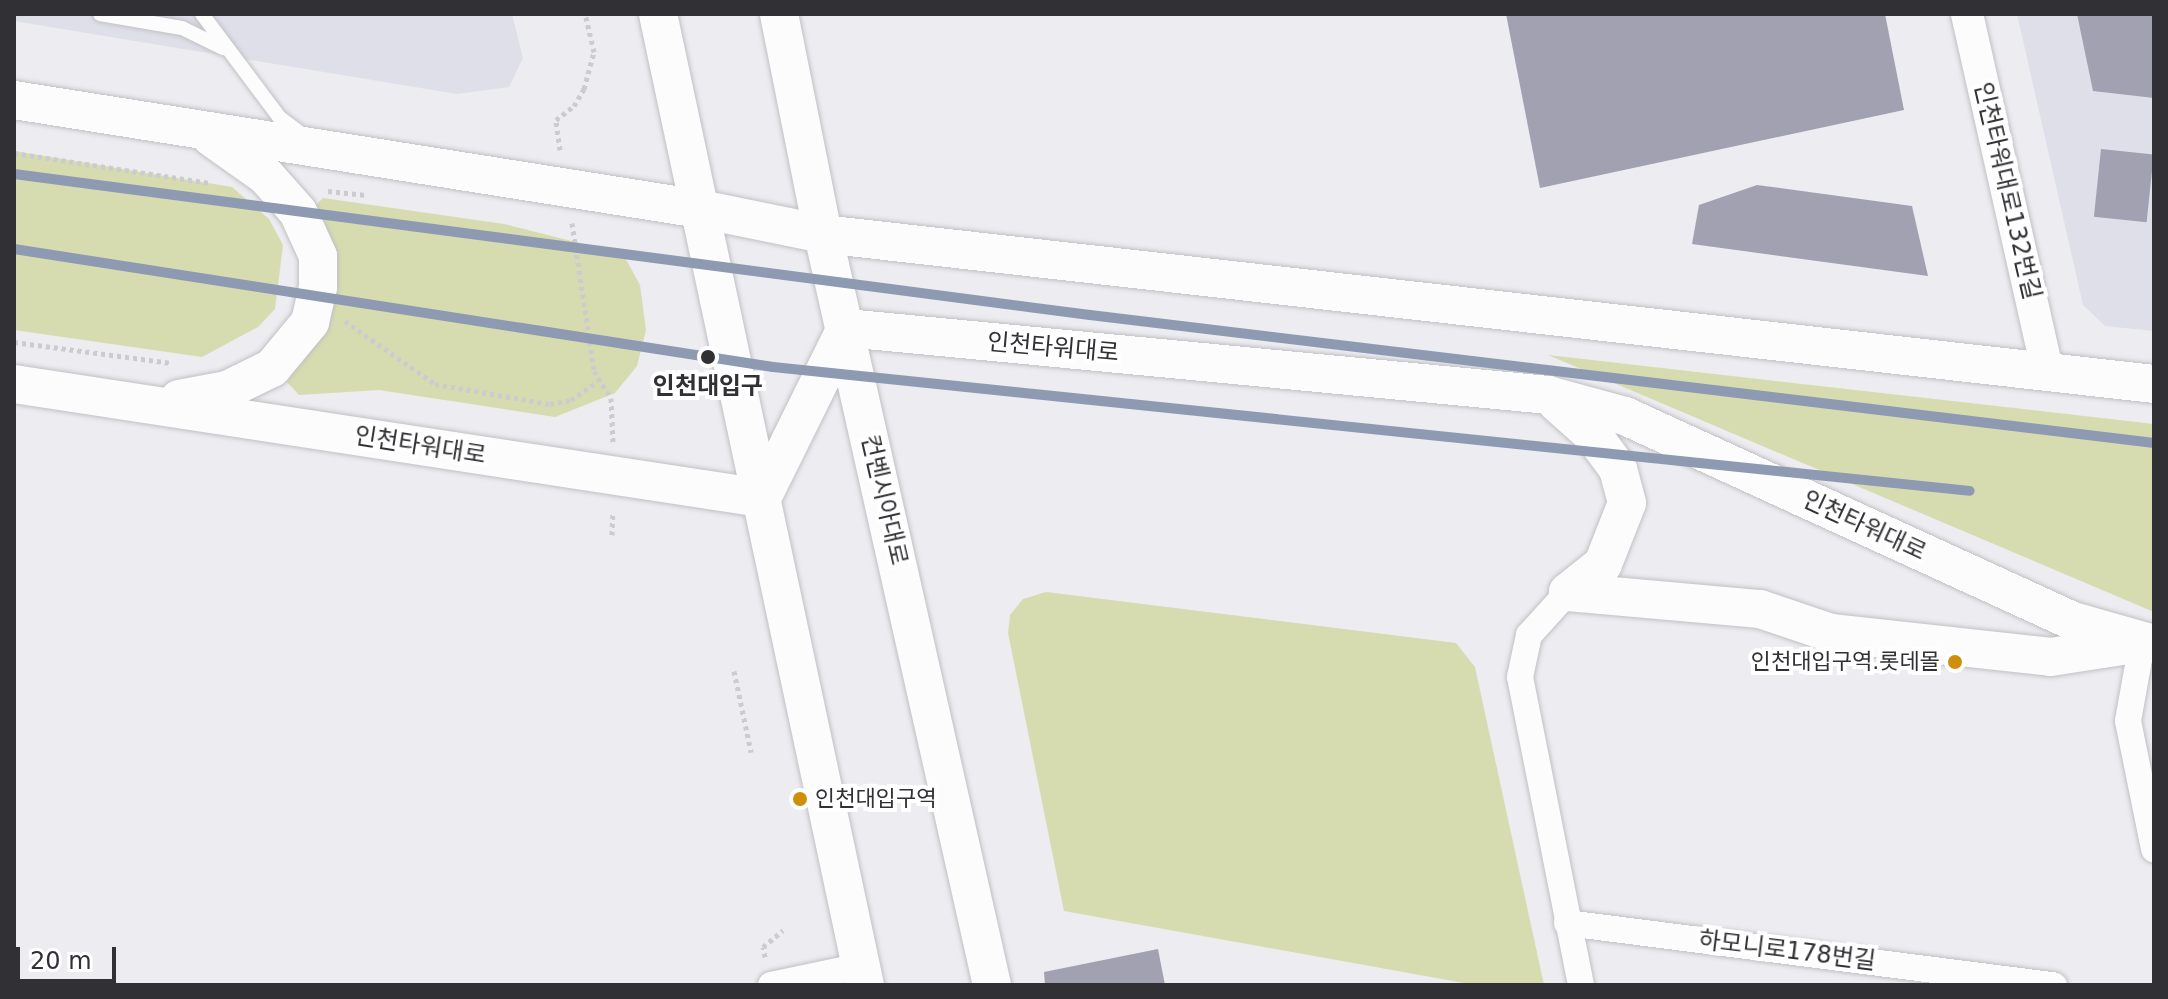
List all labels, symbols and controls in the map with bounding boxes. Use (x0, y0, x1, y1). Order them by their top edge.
street label: 인천타워대로132번길 (1968, 79, 2046, 303)
street label: 인천타워대로 (986, 328, 1120, 368)
marker: 인천대입구 (696, 345, 720, 369)
place label: 인천대입구 (653, 373, 763, 401)
street label: 인천타워대로 (352, 421, 488, 471)
street label: 컨벤시아대로 (855, 432, 913, 568)
street label: 인천타워대로 (1798, 485, 1930, 567)
place label: 인천대입구역.롯데몰 (1751, 649, 1940, 675)
marker: 인천대입구역.롯데몰 (1947, 654, 1963, 670)
place label: 인천대입구역 (815, 786, 936, 812)
marker: 인천대입구역 (792, 791, 808, 807)
street label: 하모니로178번길 (1697, 926, 1877, 976)
scale bar (20, 931, 120, 981)
text: 20 m (30, 947, 92, 975)

